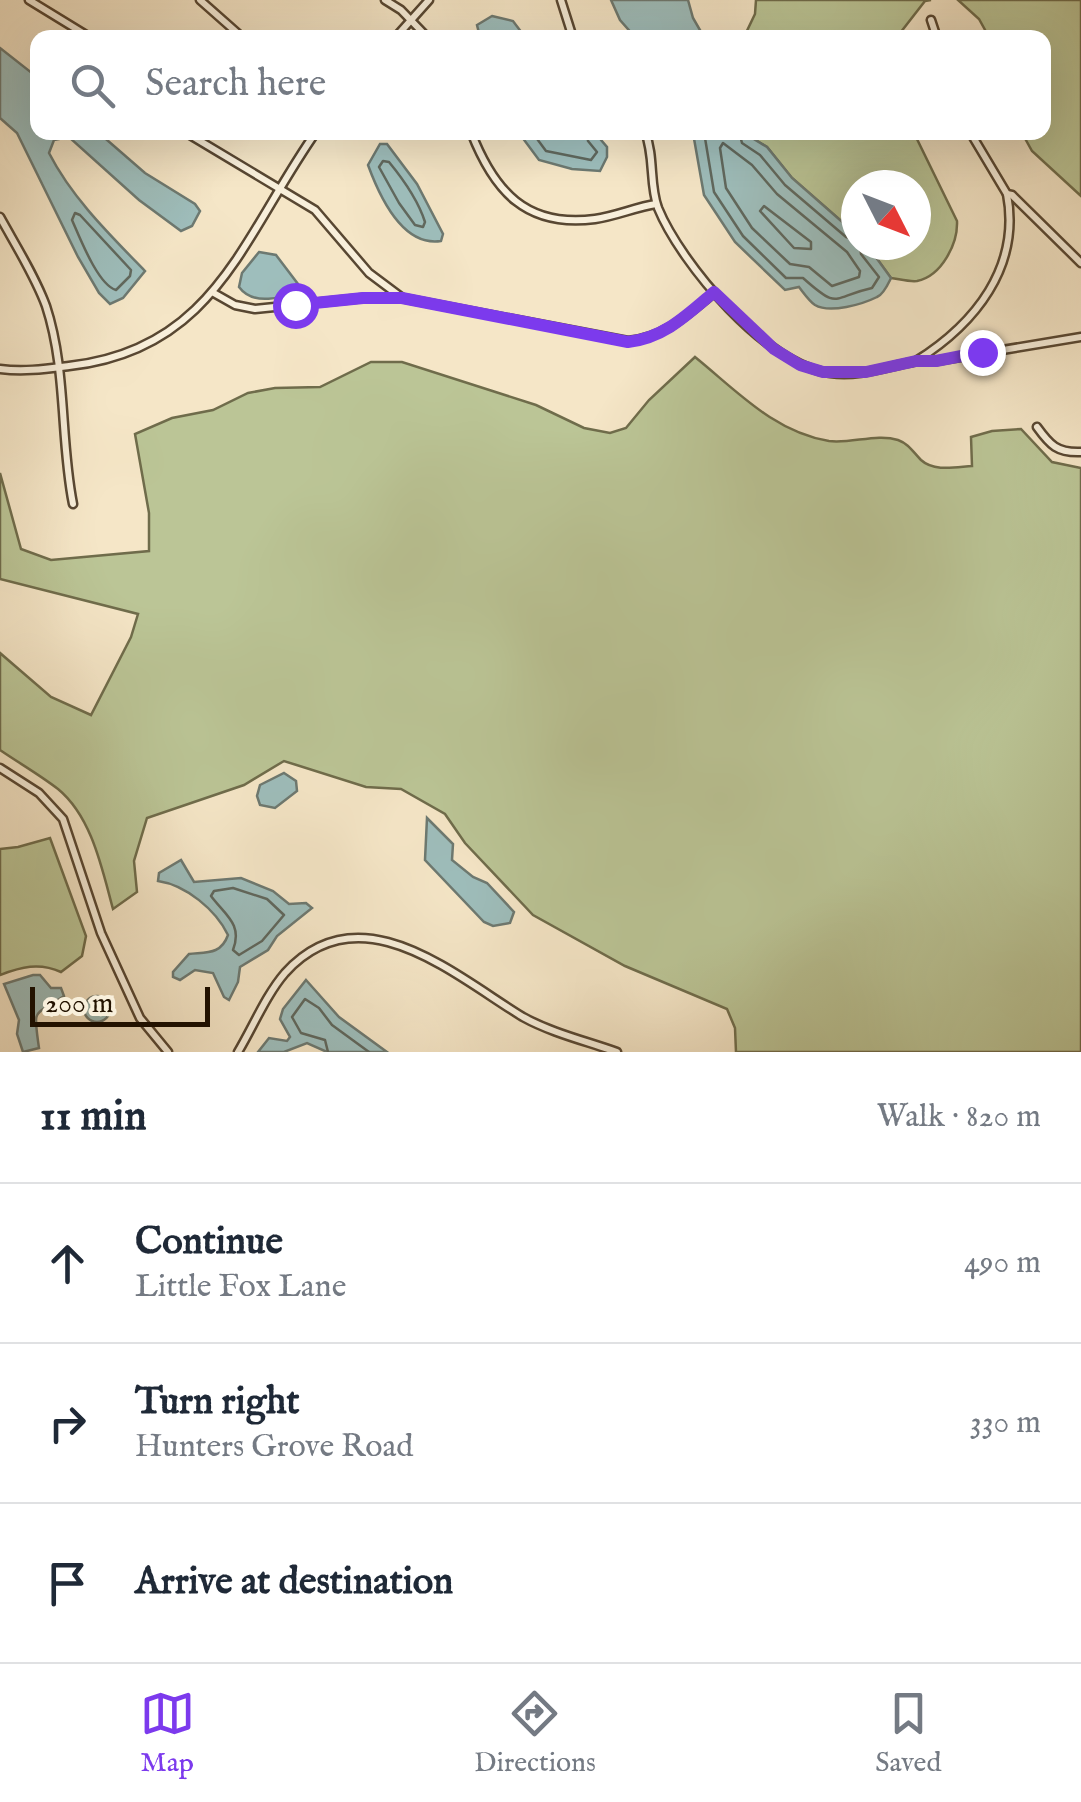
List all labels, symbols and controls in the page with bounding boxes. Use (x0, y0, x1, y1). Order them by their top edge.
search box (30, 30, 1051, 140)
icon: search (65, 58, 120, 113)
text: Search here (145, 61, 326, 109)
north arrow (841, 170, 931, 260)
route start (273, 283, 319, 329)
route end (960, 330, 1006, 376)
scale bar (30, 982, 210, 1026)
text: 200 m (45, 987, 113, 1022)
text: 11 min (40, 1091, 147, 1144)
text: Walk · 820 m (877, 1097, 1041, 1138)
text: Continue (135, 1219, 283, 1267)
icon: ahead (40, 1236, 95, 1291)
text: 490 m (964, 1243, 1041, 1284)
text: Little Fox Lane (135, 1267, 346, 1308)
text: Turn right (135, 1379, 299, 1427)
icon: right (40, 1396, 95, 1451)
text: 330 m (970, 1403, 1041, 1444)
text: Hunters Grove Road (135, 1427, 413, 1468)
icon: arrive (40, 1556, 95, 1611)
text: Arrive at destination (135, 1559, 453, 1607)
tab: Map (140, 1686, 195, 1781)
tab: Directions (474, 1686, 596, 1781)
tab: Saved (875, 1686, 941, 1781)

